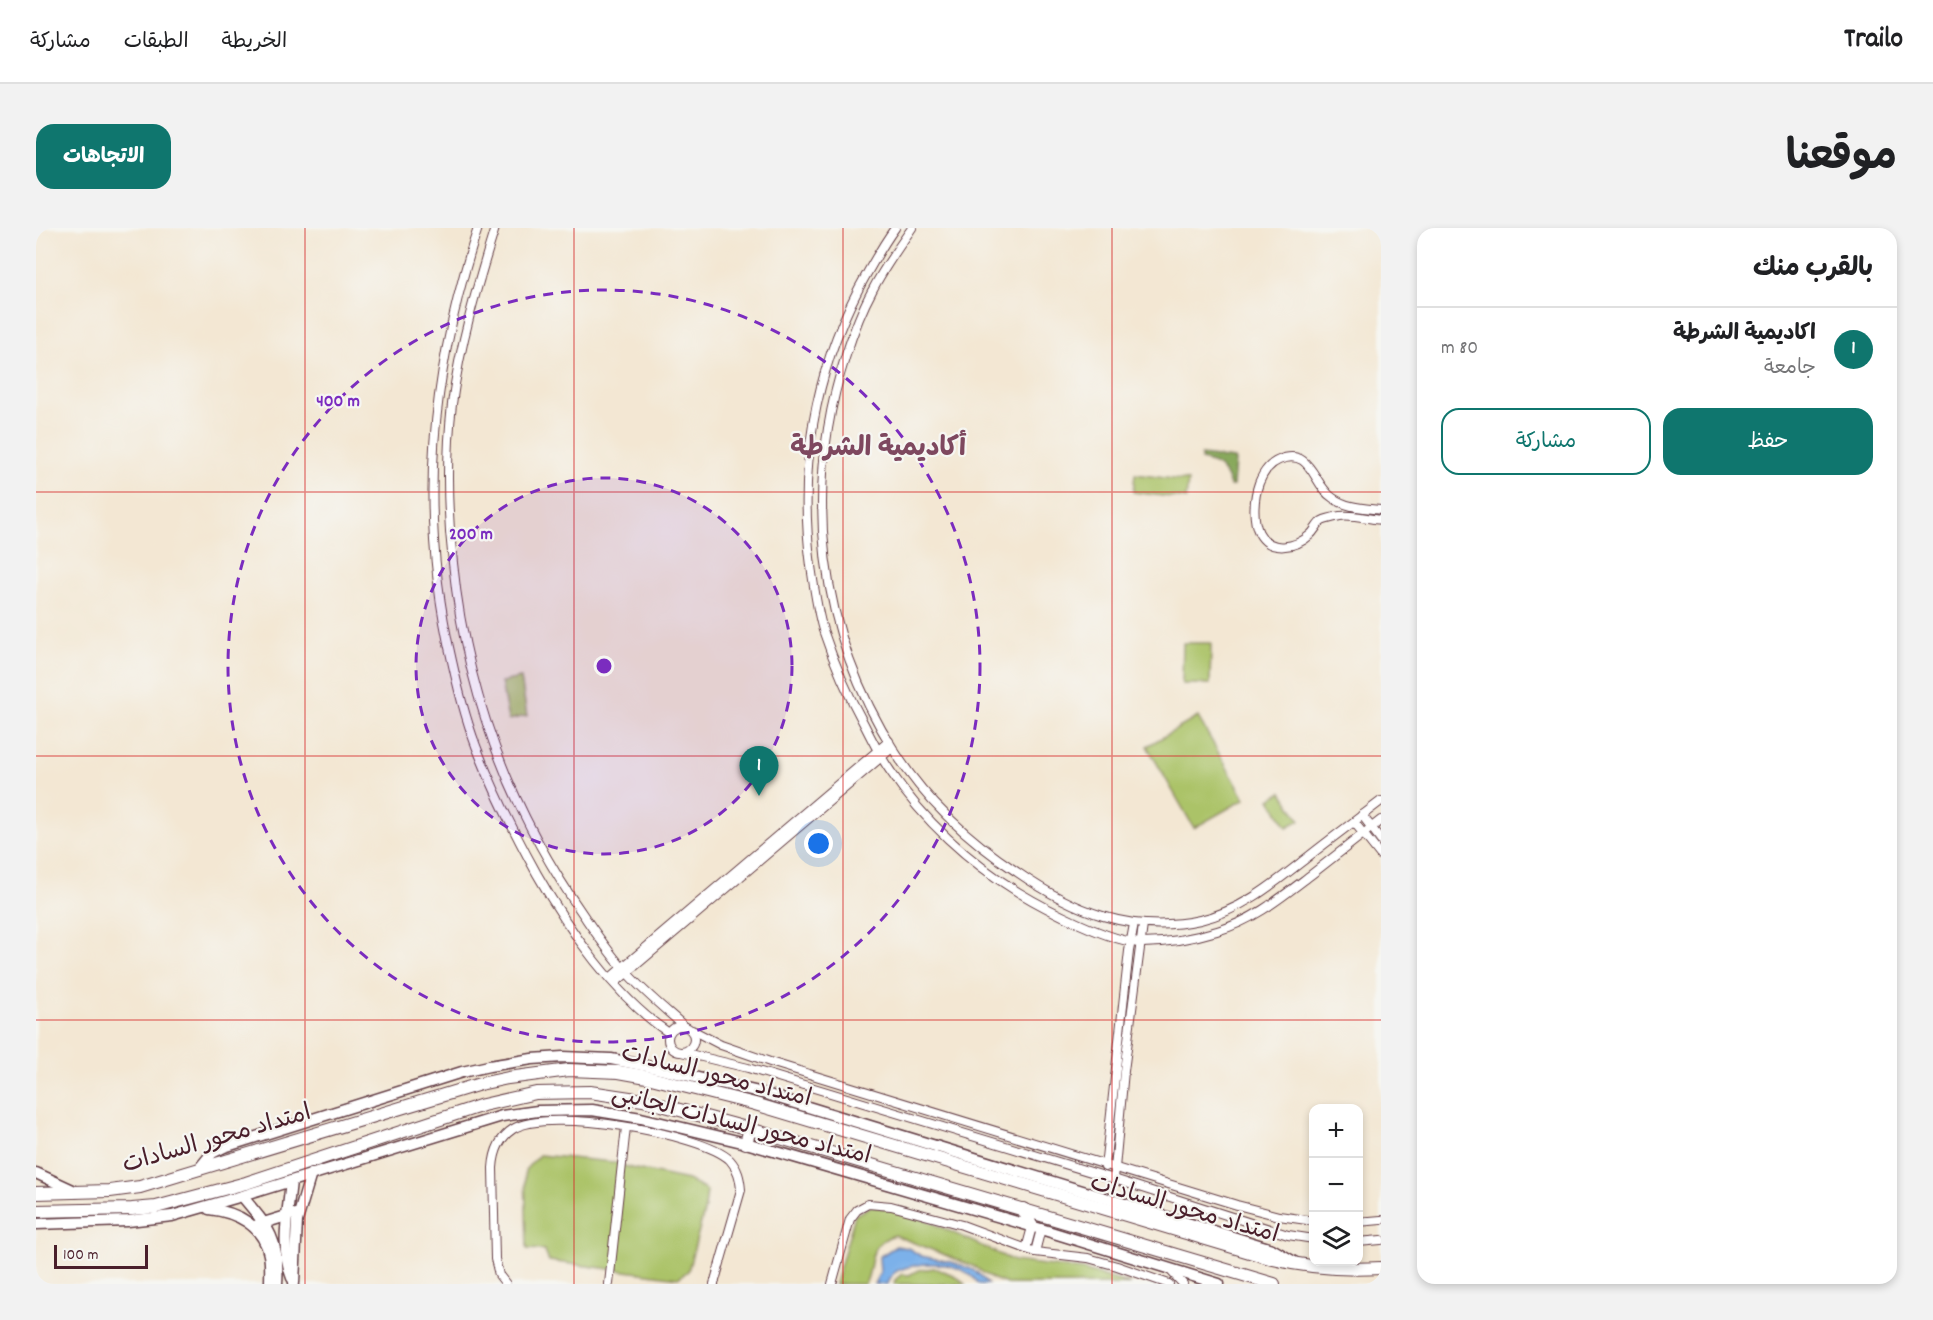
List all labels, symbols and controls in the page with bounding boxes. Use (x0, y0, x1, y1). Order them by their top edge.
text: Trailo (1844, 21, 1903, 61)
text: مشاركة (30, 28, 91, 58)
text: الطبقات (124, 28, 189, 58)
text: الخريطة (222, 28, 287, 58)
button: الاتجاهات (36, 124, 171, 189)
text: موقعنا (1786, 130, 1897, 190)
text: بالقرب منك (1753, 251, 1873, 288)
text: اكاديمية الشرطة (1673, 319, 1816, 350)
text: 80 m (1441, 335, 1478, 363)
text: 1 (1851, 335, 1856, 363)
text: جامعة (1764, 355, 1816, 383)
text: 400 m (316, 390, 360, 415)
button: مشاركة (1441, 408, 1651, 475)
button: حفظ (1663, 408, 1873, 475)
district label: أكاديمية الشرطة (790, 429, 967, 469)
text: 200 m (449, 523, 493, 548)
centre of rings (594, 656, 614, 676)
pin: 1 (740, 746, 778, 796)
your location (804, 829, 833, 858)
street label: امتداد محور السادات (617, 1037, 815, 1117)
street label: امتداد محور السادات الجانبى (608, 1077, 874, 1175)
street label: امتداد محور السادات (119, 1097, 315, 1183)
map controls (1309, 1104, 1363, 1266)
button: + (1309, 1104, 1363, 1158)
button: − (1309, 1158, 1363, 1212)
street label: امتداد محور السادات (1086, 1167, 1282, 1253)
button: layers (1309, 1212, 1363, 1266)
scale bar (54, 1242, 148, 1270)
text: 100 m (63, 1244, 99, 1267)

